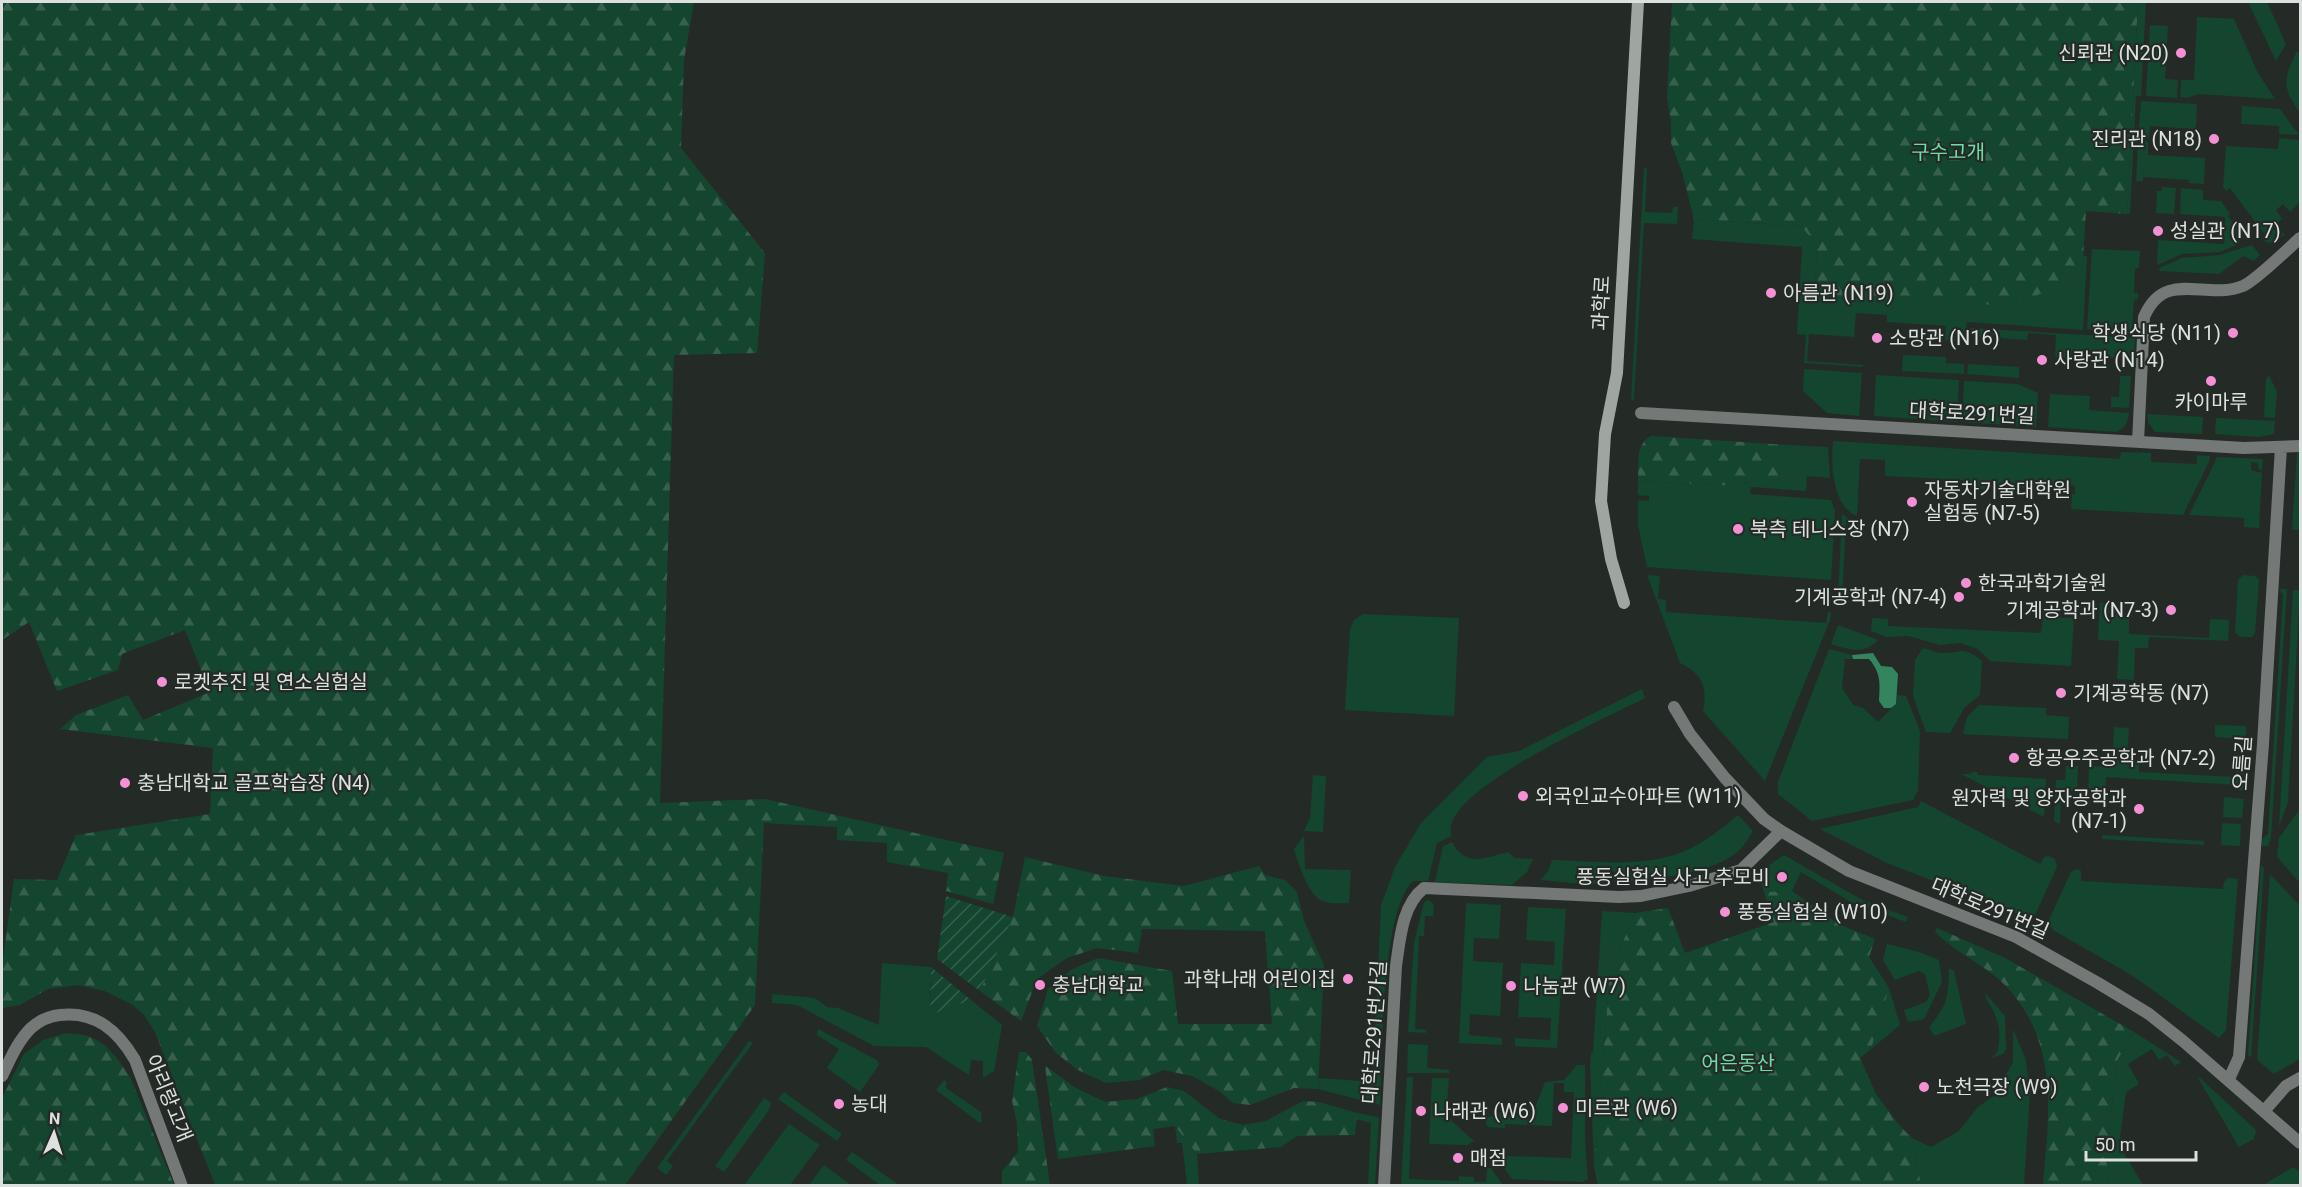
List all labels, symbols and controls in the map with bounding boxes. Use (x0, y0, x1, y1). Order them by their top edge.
place label: 신뢰관 (N20) (2058, 41, 2169, 65)
marker: 신뢰관 (N20) (2174, 46, 2188, 60)
place label: 진리관 (N18) (2091, 127, 2202, 151)
marker: 진리관 (N18) (2207, 132, 2221, 146)
park label: 구수고개 (1911, 140, 1985, 164)
place label: 성실관 (N17) (2170, 219, 2281, 243)
marker: 성실관 (N17) (2151, 224, 2165, 238)
street label: 과학로 (1588, 275, 1614, 331)
place label: 아름관 (N19) (1783, 281, 1894, 305)
marker: 아름관 (N19) (1764, 286, 1778, 300)
place label: 학생식당 (N11) (2092, 321, 2221, 345)
place label: 소망관 (N16) (1889, 326, 2000, 350)
marker: 학생식당 (N11) (2226, 326, 2240, 340)
marker: 소망관 (N16) (1870, 331, 1884, 345)
place label: 사랑관 (N14) (2054, 348, 2165, 372)
marker: 사랑관 (N14) (2035, 353, 2049, 367)
marker: 카이마루 (2204, 374, 2218, 388)
place label: 카이마루 (2174, 390, 2248, 414)
street label: 대학로291번길 (1909, 398, 2035, 428)
place label: 자동차기술대학원 실험동 (N7-5) (1924, 478, 2071, 525)
marker: 자동차기술대학원 실험동 (N7-5) (1905, 495, 1919, 509)
place label: 북측 테니스장 (N7) (1750, 517, 1910, 541)
marker: 북측 테니스장 (N7) (1731, 522, 1745, 536)
place label: 한국과학기술원 (1978, 571, 2107, 595)
marker: 한국과학기술원 (1959, 576, 1973, 590)
place label: 기계공학과 (N7-4) (1794, 585, 1947, 609)
marker: 기계공학과 (N7-4) (1952, 590, 1966, 604)
place label: 기계공학과 (N7-3) (2006, 598, 2159, 622)
marker: 기계공학과 (N7-3) (2164, 603, 2178, 617)
place label: 로켓추진 및 연소실험실 (174, 670, 368, 694)
marker: 로켓추진 및 연소실험실 (155, 675, 169, 689)
place label: 기계공학동 (N7) (2073, 681, 2209, 705)
marker: 기계공학동 (N7) (2054, 686, 2068, 700)
street label: 오름길 (2228, 735, 2256, 791)
place label: 항공우주공학과 (N7-2) (2026, 746, 2216, 770)
marker: 항공우주공학과 (N7-2) (2007, 751, 2021, 765)
place label: 충남대학교 골프학습장 (N4) (137, 771, 370, 795)
marker: 충남대학교 골프학습장 (N4) (118, 776, 132, 790)
place label: 외국인교수아파트 (W11) (1535, 784, 1741, 808)
place label: 원자력 및 양자공학과 (N7-1) (1951, 786, 2127, 833)
marker: 외국인교수아파트 (W11) (1516, 789, 1530, 803)
marker: 원자력 및 양자공학과 (N7-1) (2132, 802, 2146, 816)
place label: 풍동실험실 사고 추모비 (1576, 865, 1770, 889)
marker: 풍동실험실 사고 추모비 (1775, 870, 1789, 884)
street label: 대학로291번길 (1927, 872, 2053, 944)
place label: 풍동실험실 (W10) (1737, 900, 1888, 924)
marker: 풍동실험실 (W10) (1718, 905, 1732, 919)
street label: 대학로291번가길 (1357, 959, 1391, 1105)
place label: 과학나래 어린이집 (1184, 967, 1336, 991)
marker: 과학나래 어린이집 (1341, 972, 1355, 986)
place label: 충남대학교 (1052, 973, 1144, 997)
place label: 나눔관 (W7) (1523, 974, 1626, 998)
marker: 충남대학교 (1033, 978, 1047, 992)
marker: 나눔관 (W7) (1504, 979, 1518, 993)
street label: 아리랑고개 (141, 1051, 197, 1145)
park label: 어은동산 (1701, 1051, 1775, 1075)
place label: 노천극장 (W9) (1936, 1075, 2057, 1099)
marker: 노천극장 (W9) (1917, 1080, 1931, 1094)
place label: 농대 (851, 1092, 888, 1116)
place label: 미르관 (W6) (1575, 1096, 1678, 1120)
marker: 농대 (832, 1097, 846, 1111)
place label: 나래관 (W6) (1433, 1099, 1536, 1123)
marker: 미르관 (W6) (1556, 1101, 1570, 1115)
north arrow (24, 1103, 84, 1163)
marker: 나래관 (W6) (1414, 1104, 1428, 1118)
text: N (49, 1109, 61, 1128)
scale bar (2086, 1124, 2196, 1162)
text: 50 m (2095, 1134, 2135, 1155)
place label: 매점 (1470, 1146, 1507, 1170)
marker: 매점 (1451, 1151, 1465, 1165)

